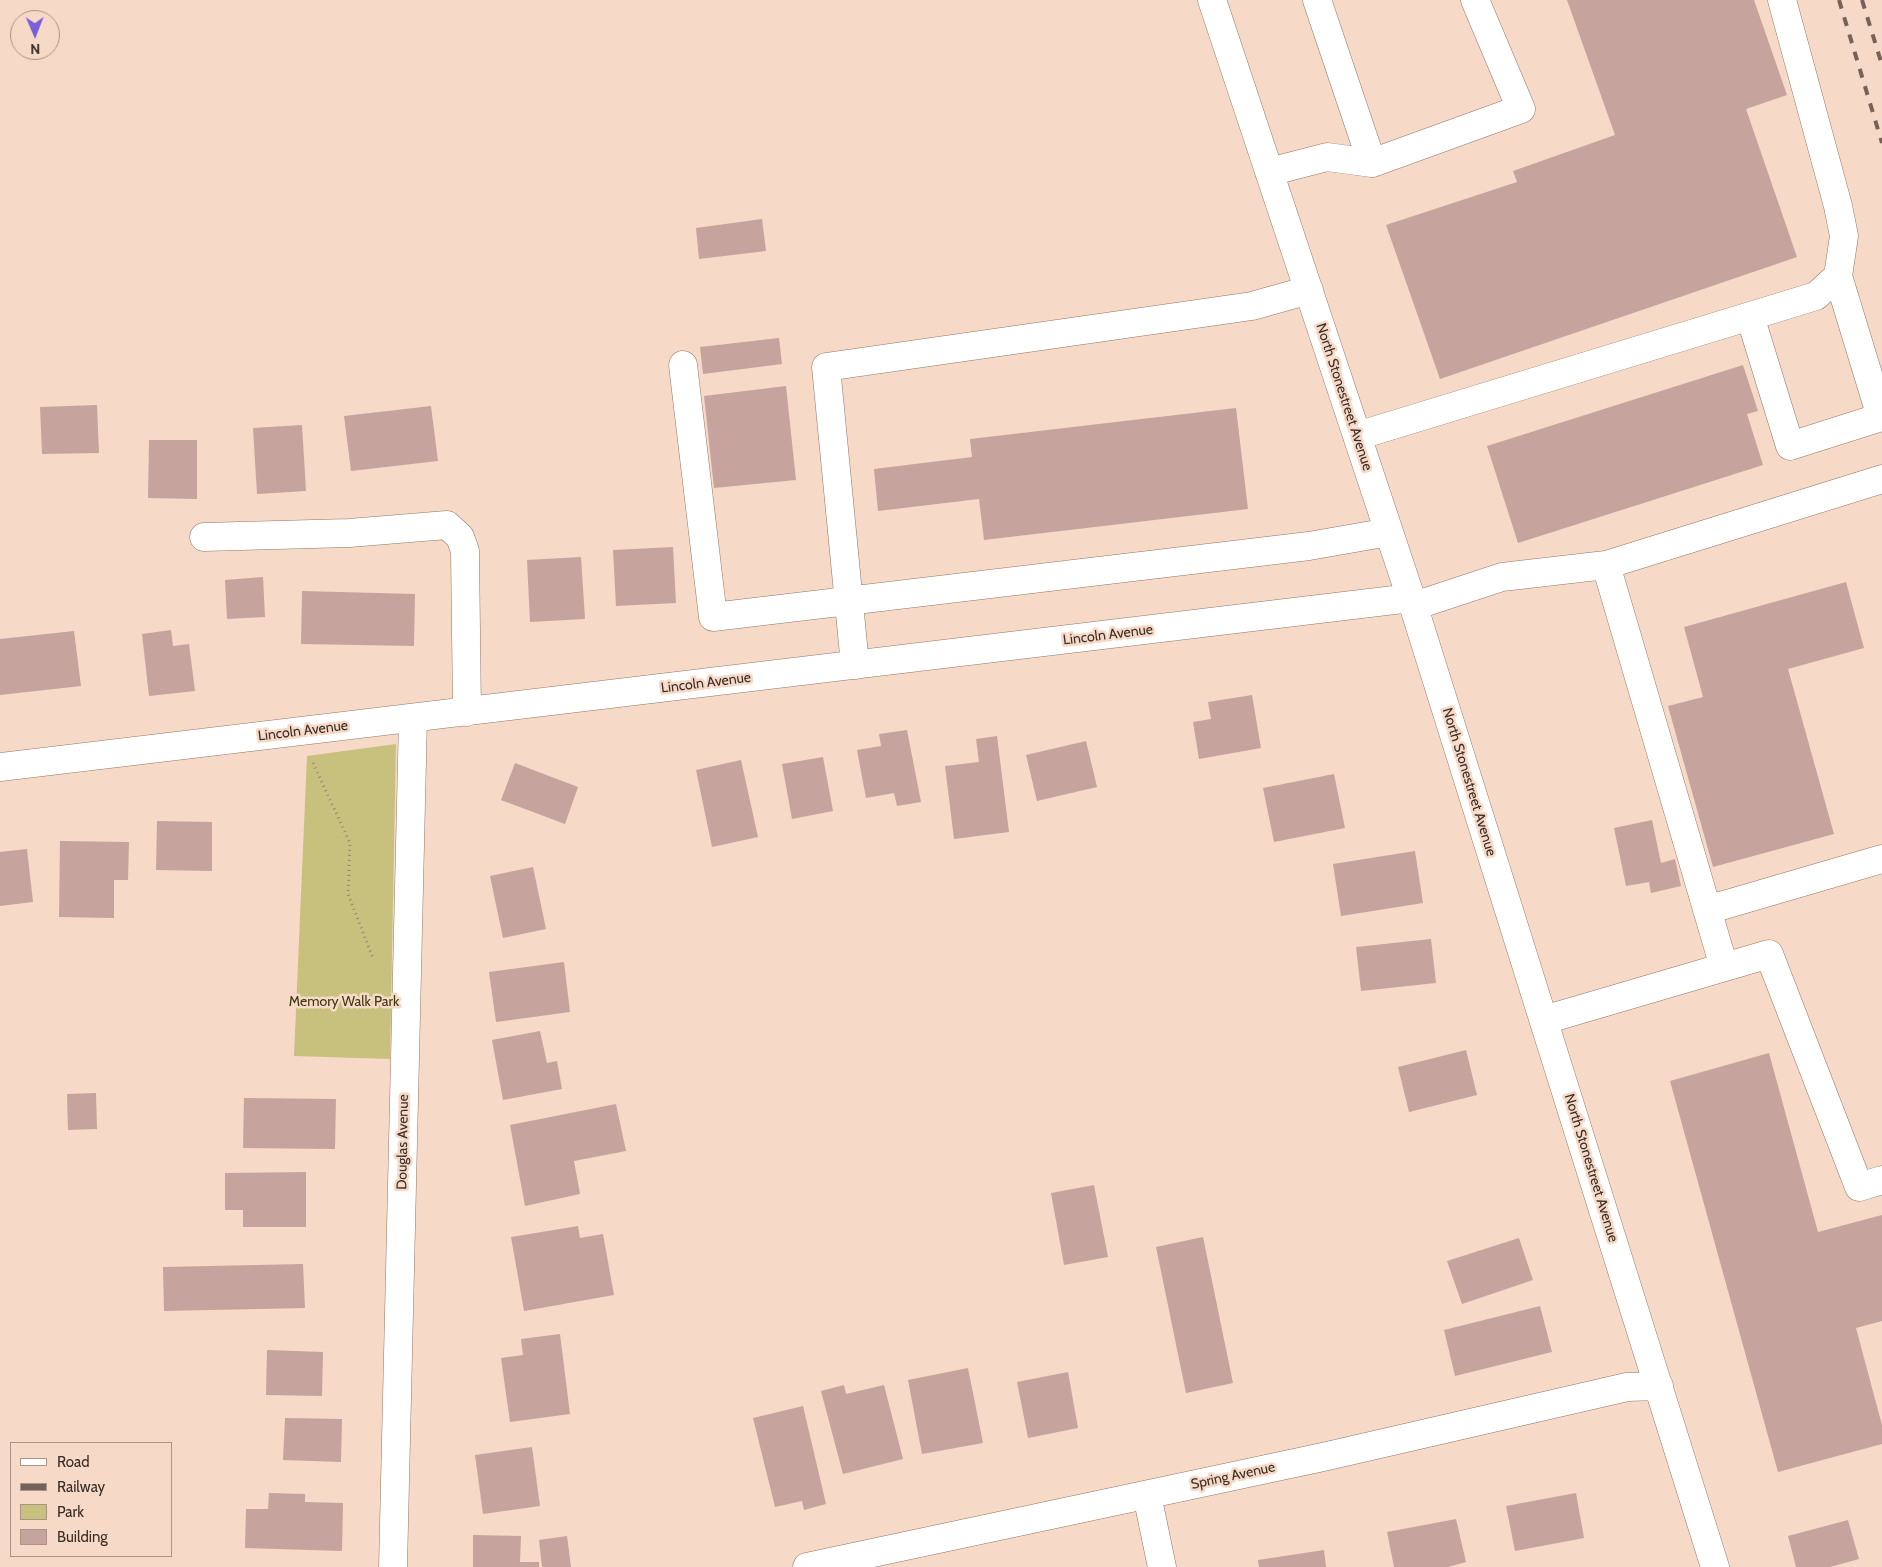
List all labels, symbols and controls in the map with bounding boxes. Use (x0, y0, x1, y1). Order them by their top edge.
north arrow (10, 10, 60, 60)
text: N (30, 40, 40, 58)
street label: North Stonestreet Avenue (1312, 321, 1376, 473)
street label: Lincoln Avenue (1062, 621, 1154, 649)
street label: Lincoln Avenue (660, 669, 752, 697)
street label: North Stonestreet Avenue (1438, 706, 1500, 858)
street label: Lincoln Avenue (257, 717, 349, 745)
park label: Memory Walk Park (289, 994, 399, 1010)
street label: North Stonestreet Avenue (1560, 1092, 1622, 1244)
street label: Douglas Avenue (394, 1094, 412, 1190)
legend (10, 1442, 172, 1557)
text: Road (57, 1453, 90, 1471)
street label: Spring Avenue (1189, 1459, 1277, 1493)
text: Railway (57, 1478, 105, 1496)
text: Park (57, 1503, 84, 1521)
text: Building (57, 1528, 108, 1546)

